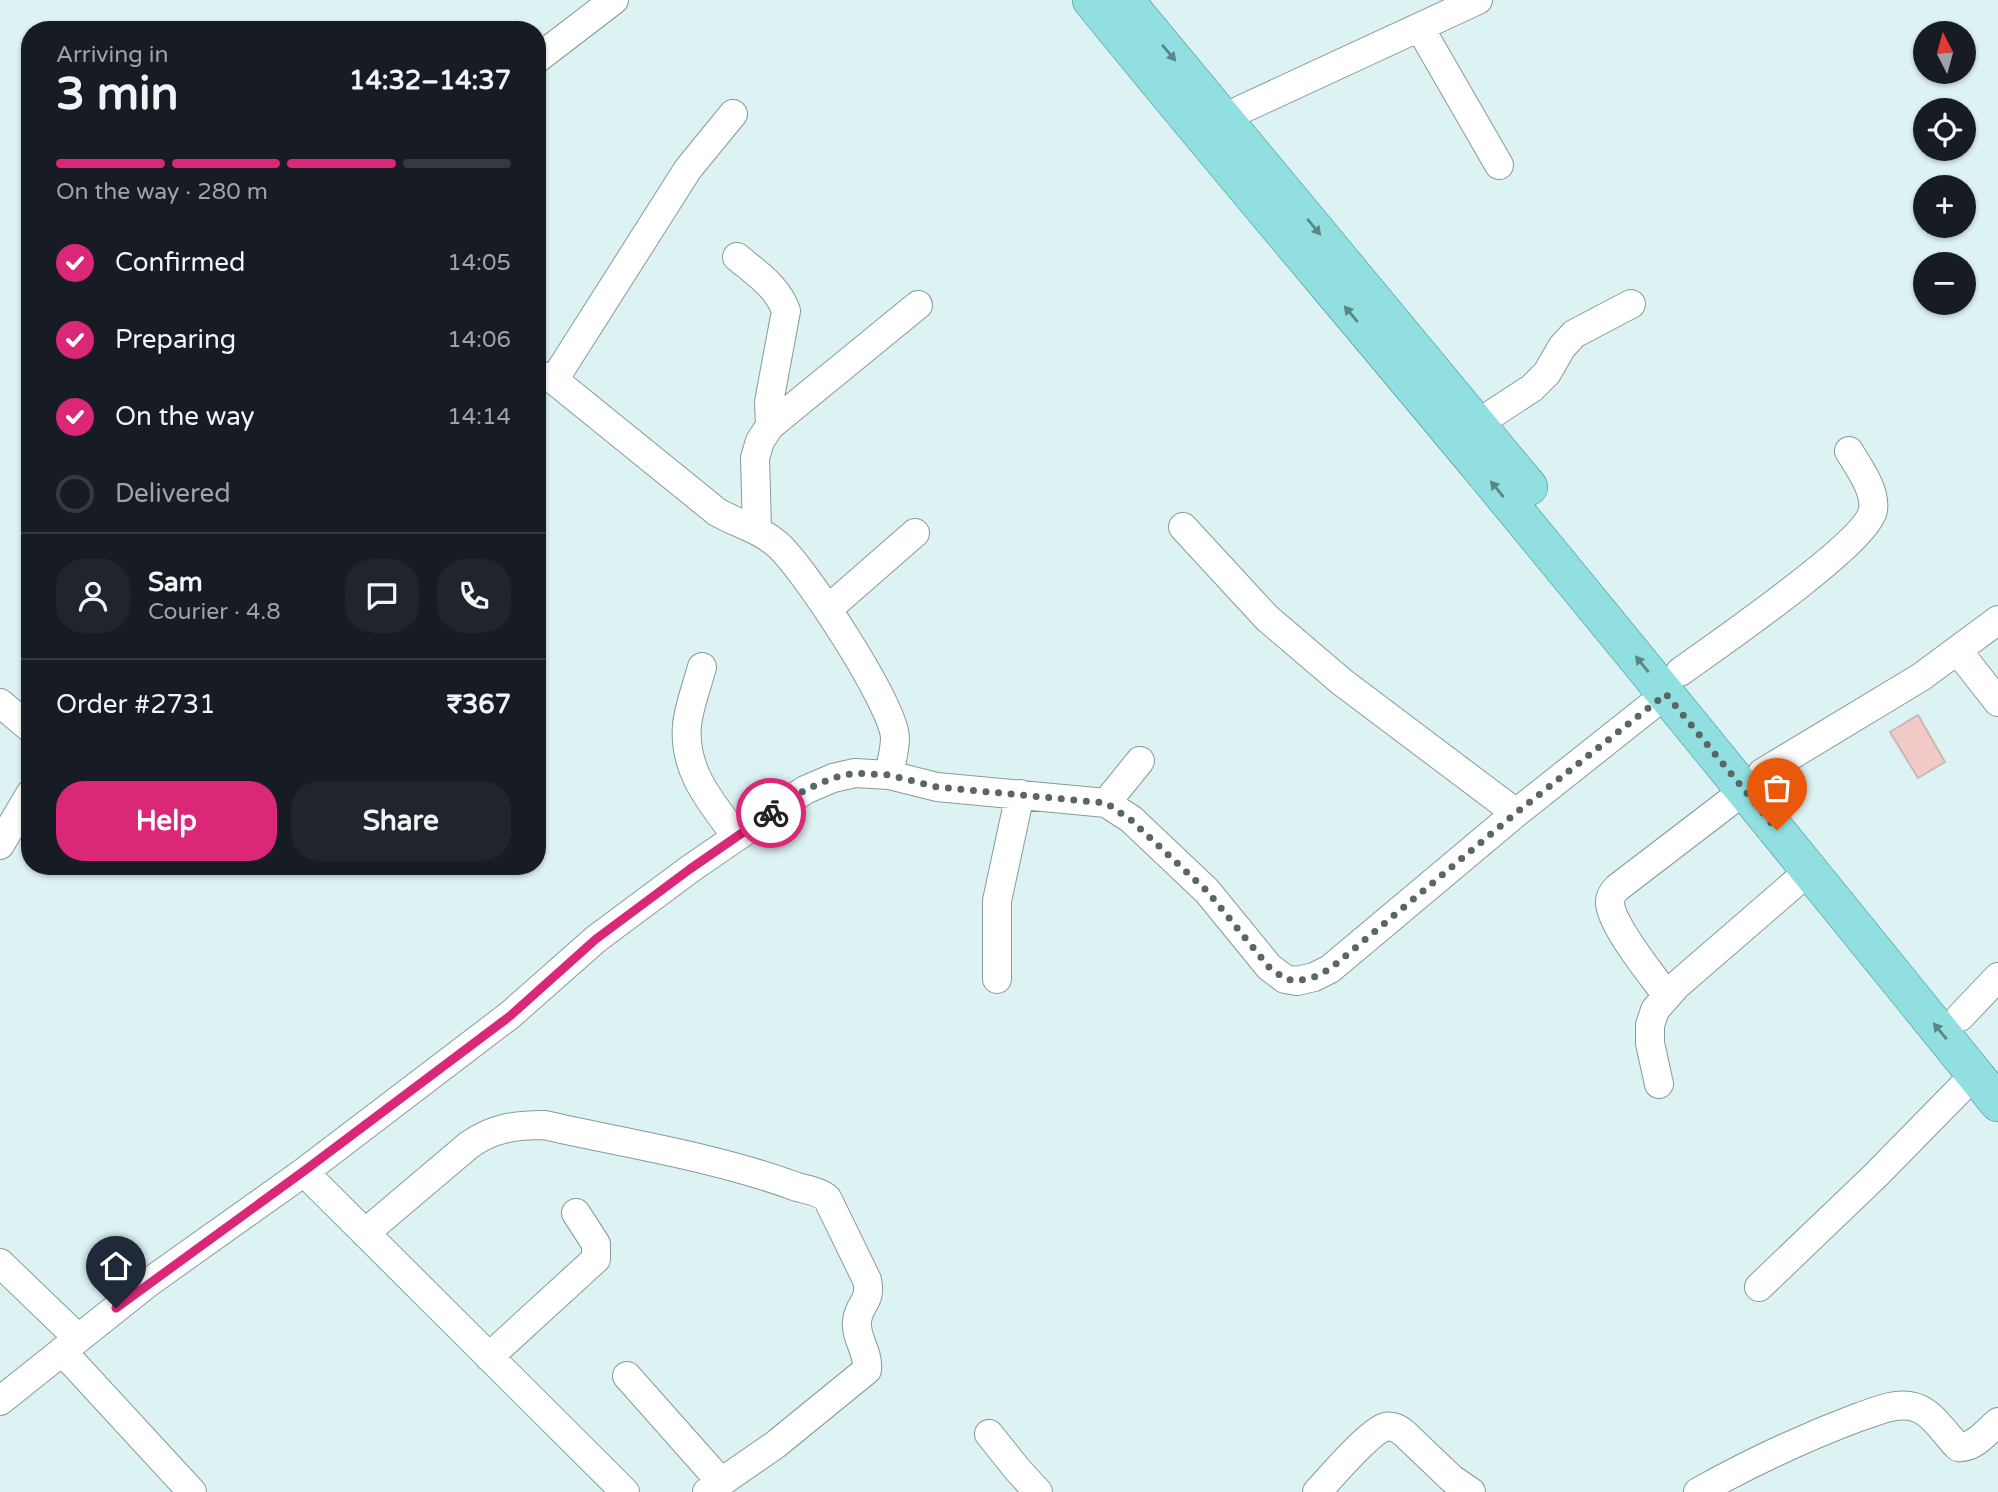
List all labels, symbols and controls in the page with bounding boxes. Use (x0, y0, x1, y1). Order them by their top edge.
north arrow (1913, 21, 1976, 84)
map controls (1913, 21, 1976, 315)
text: Arriving in (56, 41, 169, 69)
one-way arrow (1161, 43, 1176, 61)
text: 14:32–14:37 (349, 65, 511, 96)
text: 3 min (56, 67, 179, 122)
button: locate (1913, 98, 1976, 161)
button: + (1913, 175, 1976, 238)
text: On the way · 280 m (56, 178, 268, 206)
one-way arrow (1307, 218, 1322, 236)
icon: check (56, 244, 94, 282)
text: Confirmed (115, 247, 245, 278)
text: 14:05 (447, 249, 511, 277)
button: − (1913, 252, 1976, 315)
one-way arrow (1344, 306, 1359, 323)
icon: check (56, 321, 94, 359)
text: Preparing (115, 324, 236, 355)
text: 14:06 (447, 326, 511, 354)
icon: check (56, 398, 94, 436)
text: On the way (115, 401, 255, 432)
text: 14:14 (447, 403, 511, 431)
text: Delivered (115, 478, 231, 509)
one-way arrow (1490, 480, 1505, 497)
button: person (56, 559, 130, 633)
button: chat (345, 559, 419, 633)
button: phone (437, 559, 511, 633)
text: Sam (148, 567, 203, 598)
text: Courier · 4.8 (148, 598, 281, 626)
one-way arrow (1634, 656, 1649, 674)
text: Order #2731 (56, 689, 216, 720)
text: ₹367 (447, 689, 511, 720)
pin (1747, 758, 1807, 830)
icon: bag (1758, 769, 1796, 807)
courier (736, 778, 806, 848)
button: Help (56, 781, 277, 861)
button: Share (291, 781, 511, 861)
icon: bike (752, 794, 790, 832)
one-way arrow (1932, 1022, 1947, 1040)
pin (86, 1236, 146, 1308)
icon: home (97, 1247, 135, 1285)

